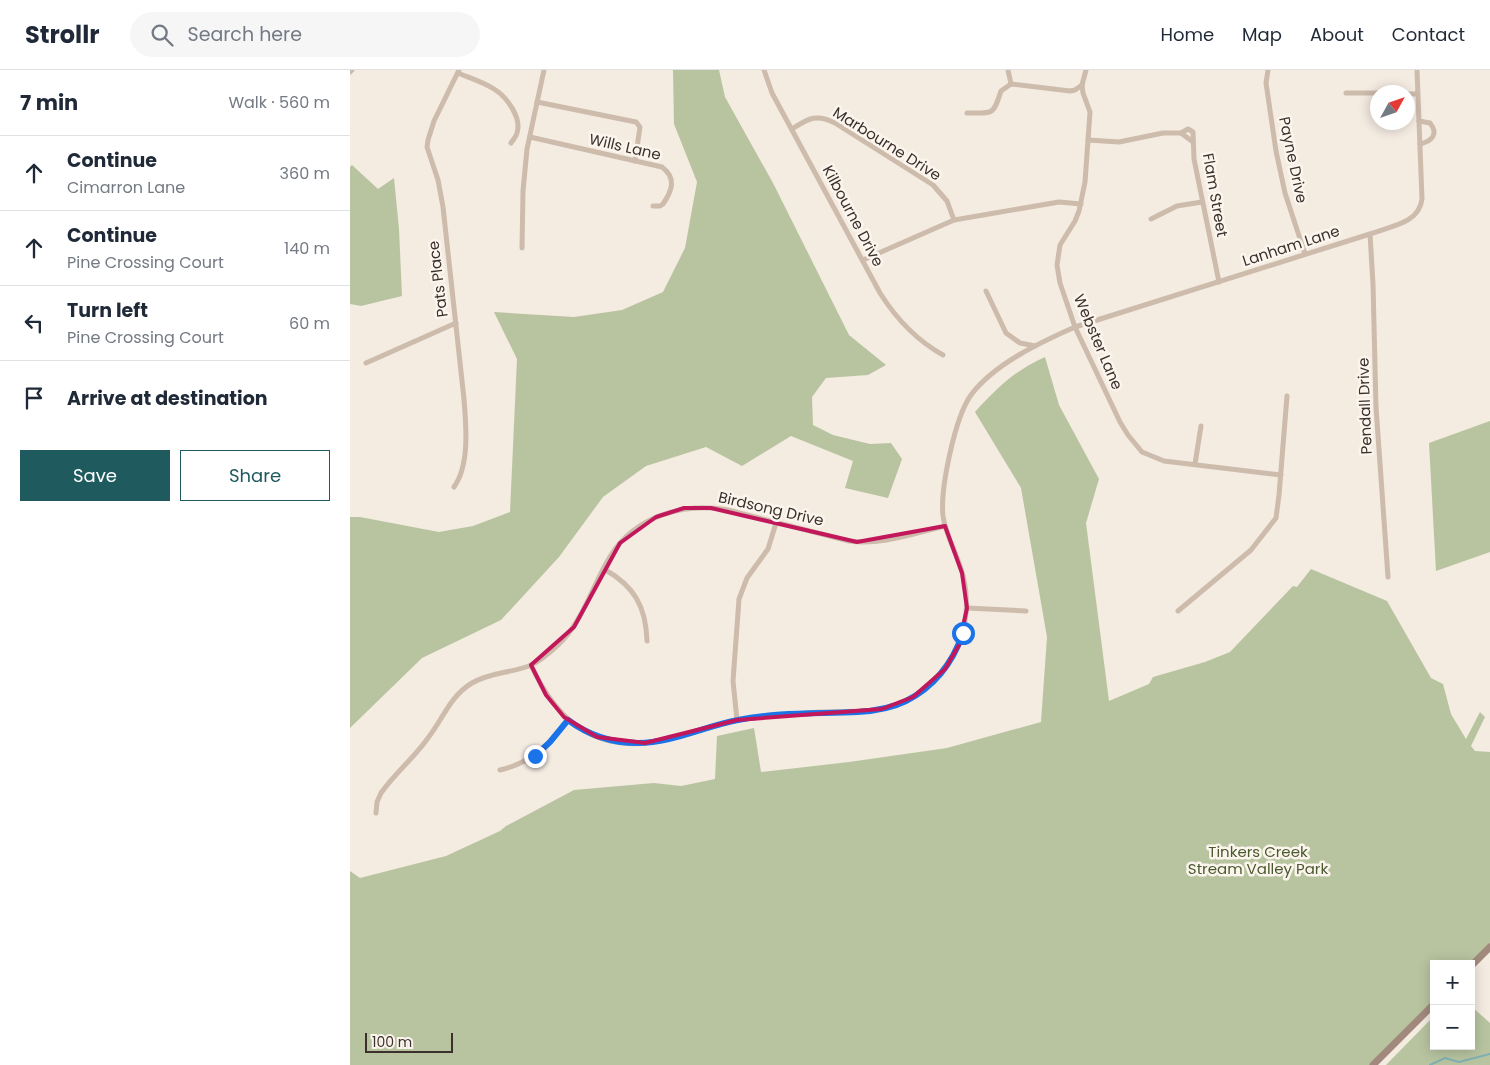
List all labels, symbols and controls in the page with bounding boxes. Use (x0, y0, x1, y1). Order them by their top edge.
search box (130, 12, 480, 57)
text: Strollr (25, 18, 100, 51)
icon: search (148, 21, 176, 49)
text: Search here (188, 21, 302, 48)
text: Home (1160, 22, 1214, 47)
text: Map (1242, 22, 1282, 47)
text: About (1310, 22, 1364, 47)
text: Contact (1392, 22, 1465, 47)
north arrow (1370, 85, 1415, 130)
text: 7 min (20, 88, 78, 117)
text: Walk · 560 m (228, 91, 330, 114)
street label: Marbourne Drive (829, 102, 945, 185)
street label: Payne Drive (1274, 115, 1313, 205)
street label: Wills Lane (587, 128, 663, 165)
text: Continue (67, 147, 157, 174)
street label: Flam Street (1198, 151, 1233, 238)
icon: ahead (20, 159, 48, 187)
street label: Kilbourne Drive (818, 161, 889, 270)
text: 360 m (280, 162, 330, 185)
text: Cimarron Lane (67, 176, 185, 199)
street label: Lanham Lane (1240, 220, 1342, 271)
text: Continue (67, 222, 157, 249)
icon: ahead (20, 234, 48, 262)
text: 140 m (284, 237, 330, 260)
street label: Pats Place (422, 240, 453, 319)
text: Pine Crossing Court (67, 251, 224, 274)
street label: Webster Lane (1069, 291, 1128, 393)
text: Turn left (67, 297, 148, 324)
icon: left (20, 309, 48, 337)
text: 60 m (289, 312, 330, 335)
text: Pine Crossing Court (67, 326, 224, 349)
street label: Pendall Drive (1352, 357, 1377, 455)
icon: arrive (20, 384, 48, 412)
text: Arrive at destination (67, 385, 268, 412)
button: Save (20, 450, 170, 501)
button: Share (180, 450, 330, 501)
street label: Birdsong Drive (716, 486, 826, 531)
route start (952, 622, 975, 645)
route end (524, 745, 547, 768)
park label: Tinkers Creek Stream Valley Park (1188, 841, 1328, 879)
map controls (1430, 960, 1475, 1050)
button: + (1430, 960, 1475, 1005)
button: − (1430, 1005, 1475, 1050)
scale bar (365, 1030, 452, 1053)
text: 100 m (372, 1032, 412, 1052)

